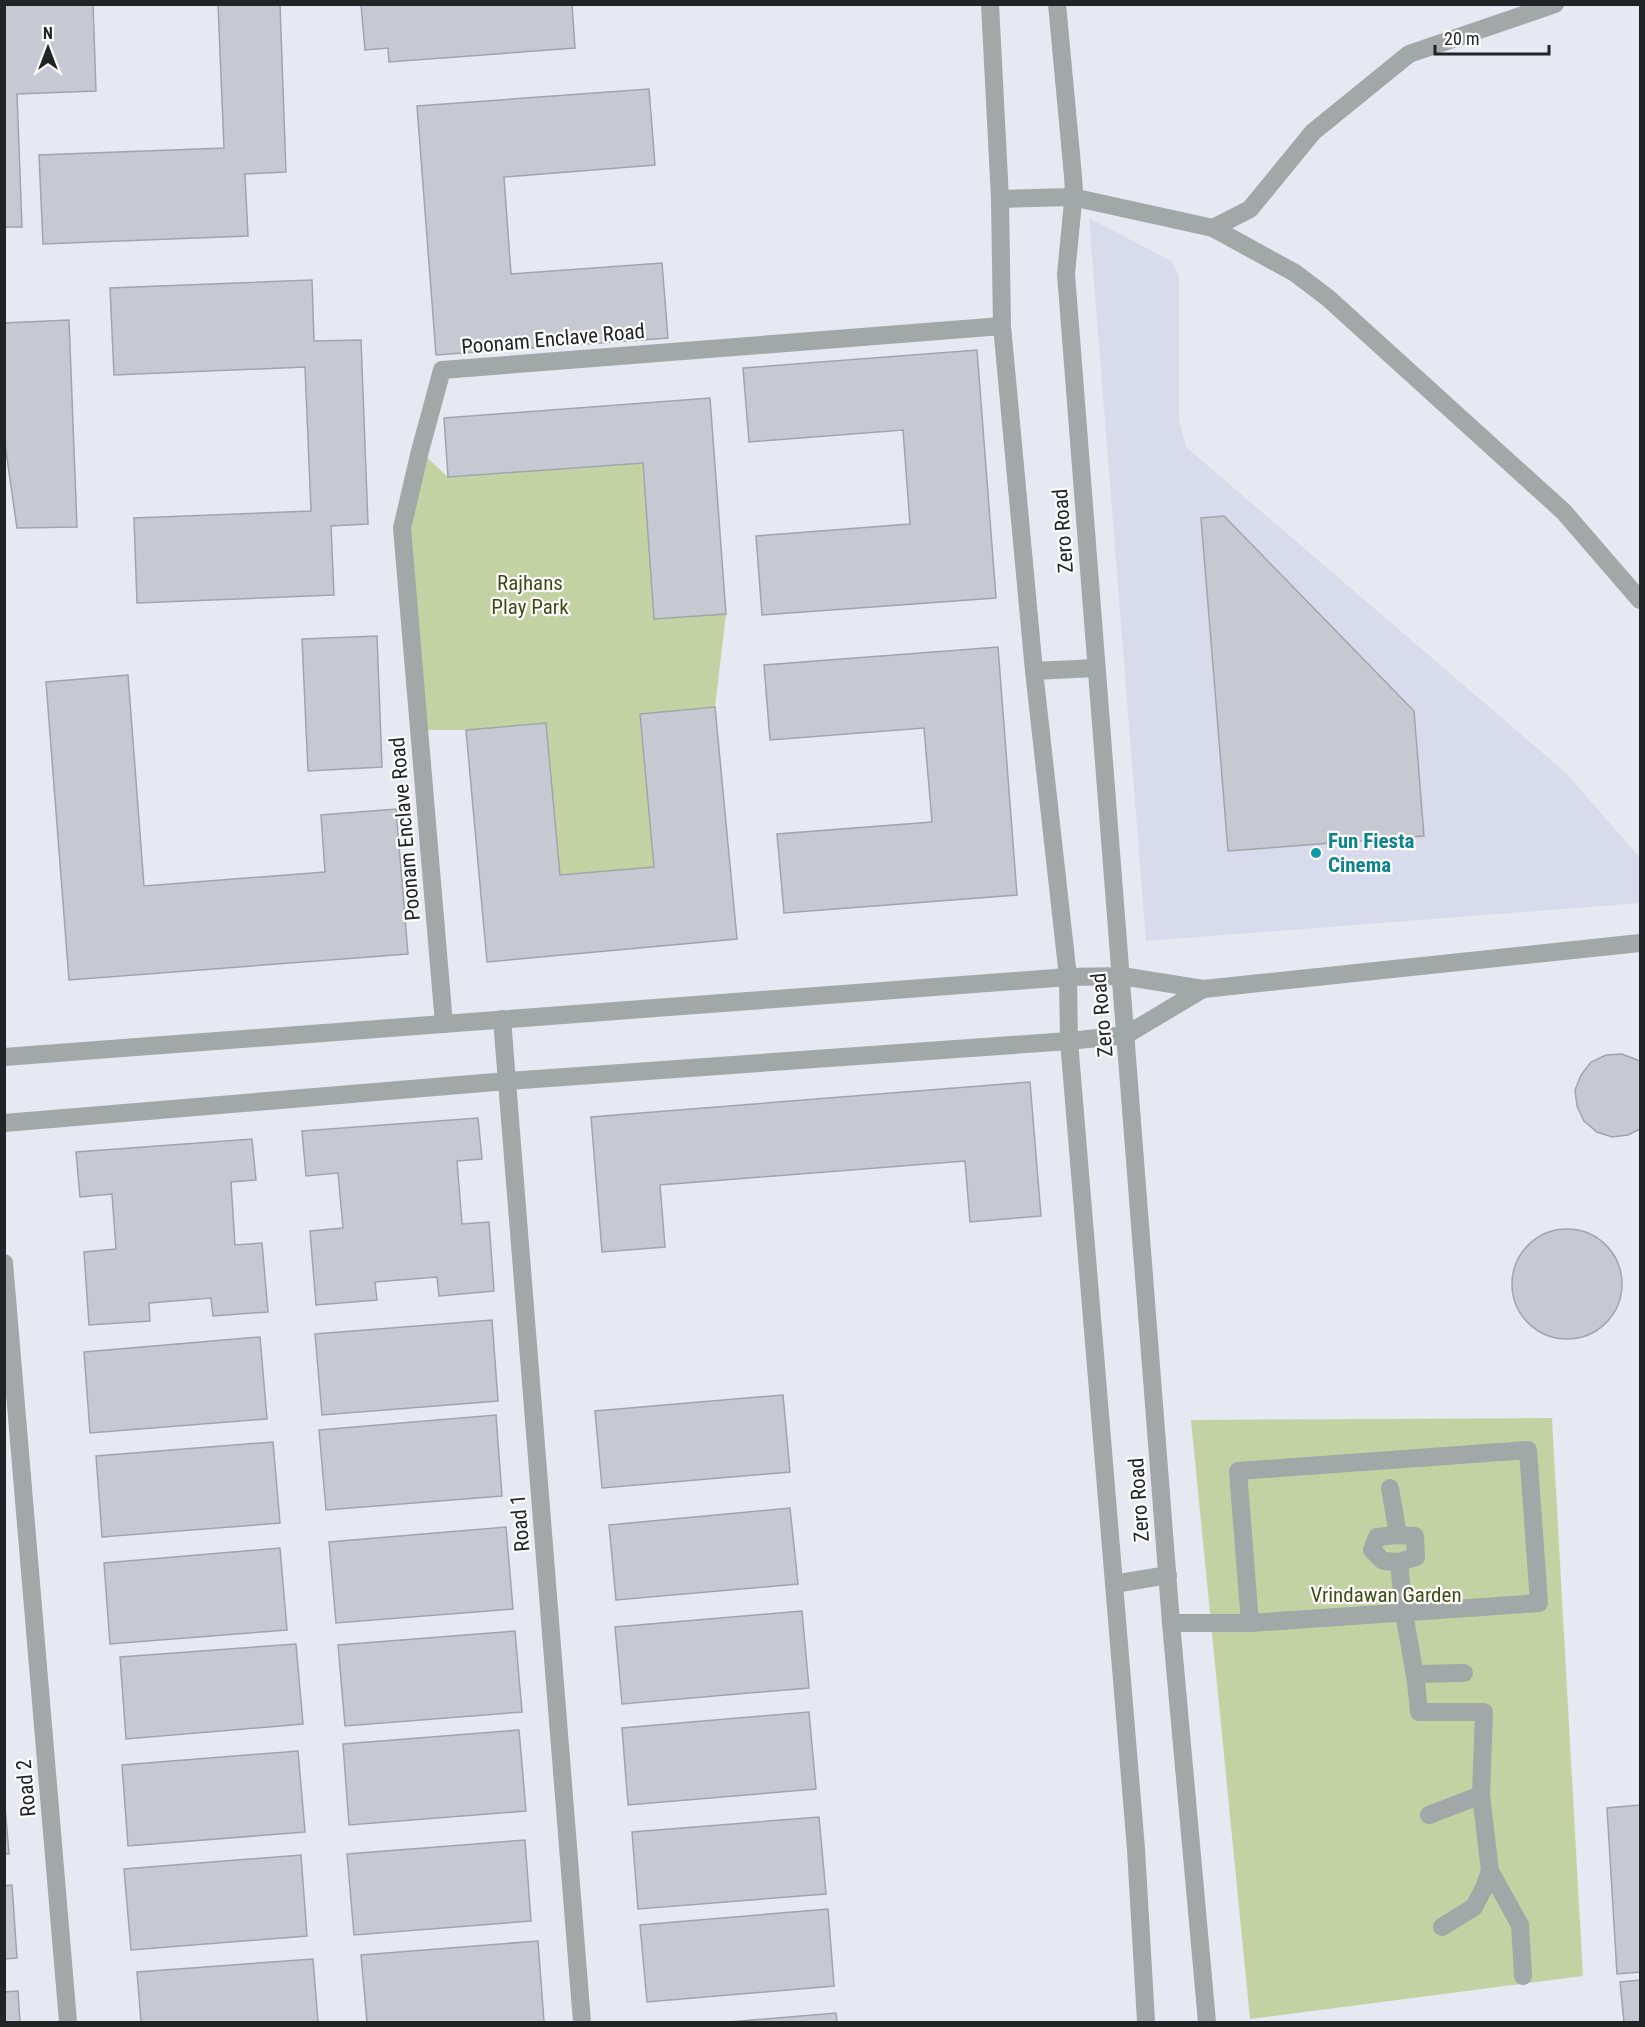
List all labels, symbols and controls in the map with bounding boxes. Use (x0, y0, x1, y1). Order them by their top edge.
north arrow (18, 18, 78, 78)
scale bar (1435, 18, 1549, 56)
text: N (43, 24, 53, 43)
text: 20 m (1444, 28, 1479, 49)
street label: Poonam Enclave Road (460, 319, 646, 359)
street label: Zero Road (1048, 488, 1078, 574)
park label: Rajhans Play Park (491, 571, 569, 619)
street label: Poonam Enclave Road (385, 736, 425, 922)
place label: Fun Fiesta Cinema (1328, 829, 1415, 877)
marker: Fun Fiesta Cinema (1309, 846, 1323, 860)
street label: Zero Road (1086, 972, 1118, 1058)
street label: Zero Road (1124, 1457, 1154, 1543)
street label: Road 1 (506, 1493, 534, 1553)
park label: Vrindawan Garden (1310, 1583, 1462, 1607)
street label: Road 2 (12, 1758, 40, 1818)

